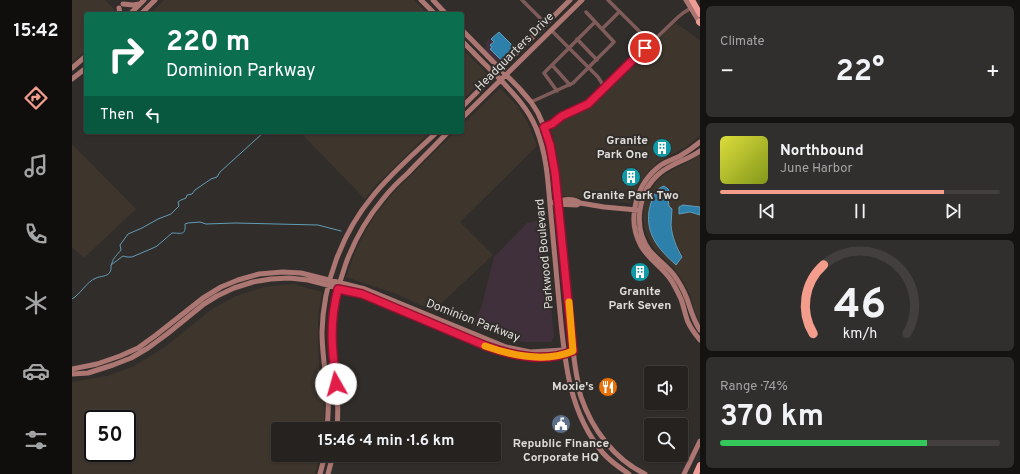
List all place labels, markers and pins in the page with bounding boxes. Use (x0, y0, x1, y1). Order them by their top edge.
pin (628, 31, 662, 65)
place label: Granite Park One (597, 133, 648, 163)
building icon: Granite Park One (651, 137, 673, 159)
building icon: Granite Park Two (620, 166, 642, 188)
place label: Granite Park Two (583, 188, 679, 204)
building icon: Granite Park Seven (629, 261, 651, 283)
place label: Granite Park Seven (609, 284, 671, 314)
restaurant icon: Moxie's (597, 376, 619, 398)
place label: Moxie's (552, 379, 594, 395)
public building icon: Republic Finance Corporate HQ (550, 413, 572, 435)
place label: Republic Finance Corporate HQ (513, 436, 610, 466)

